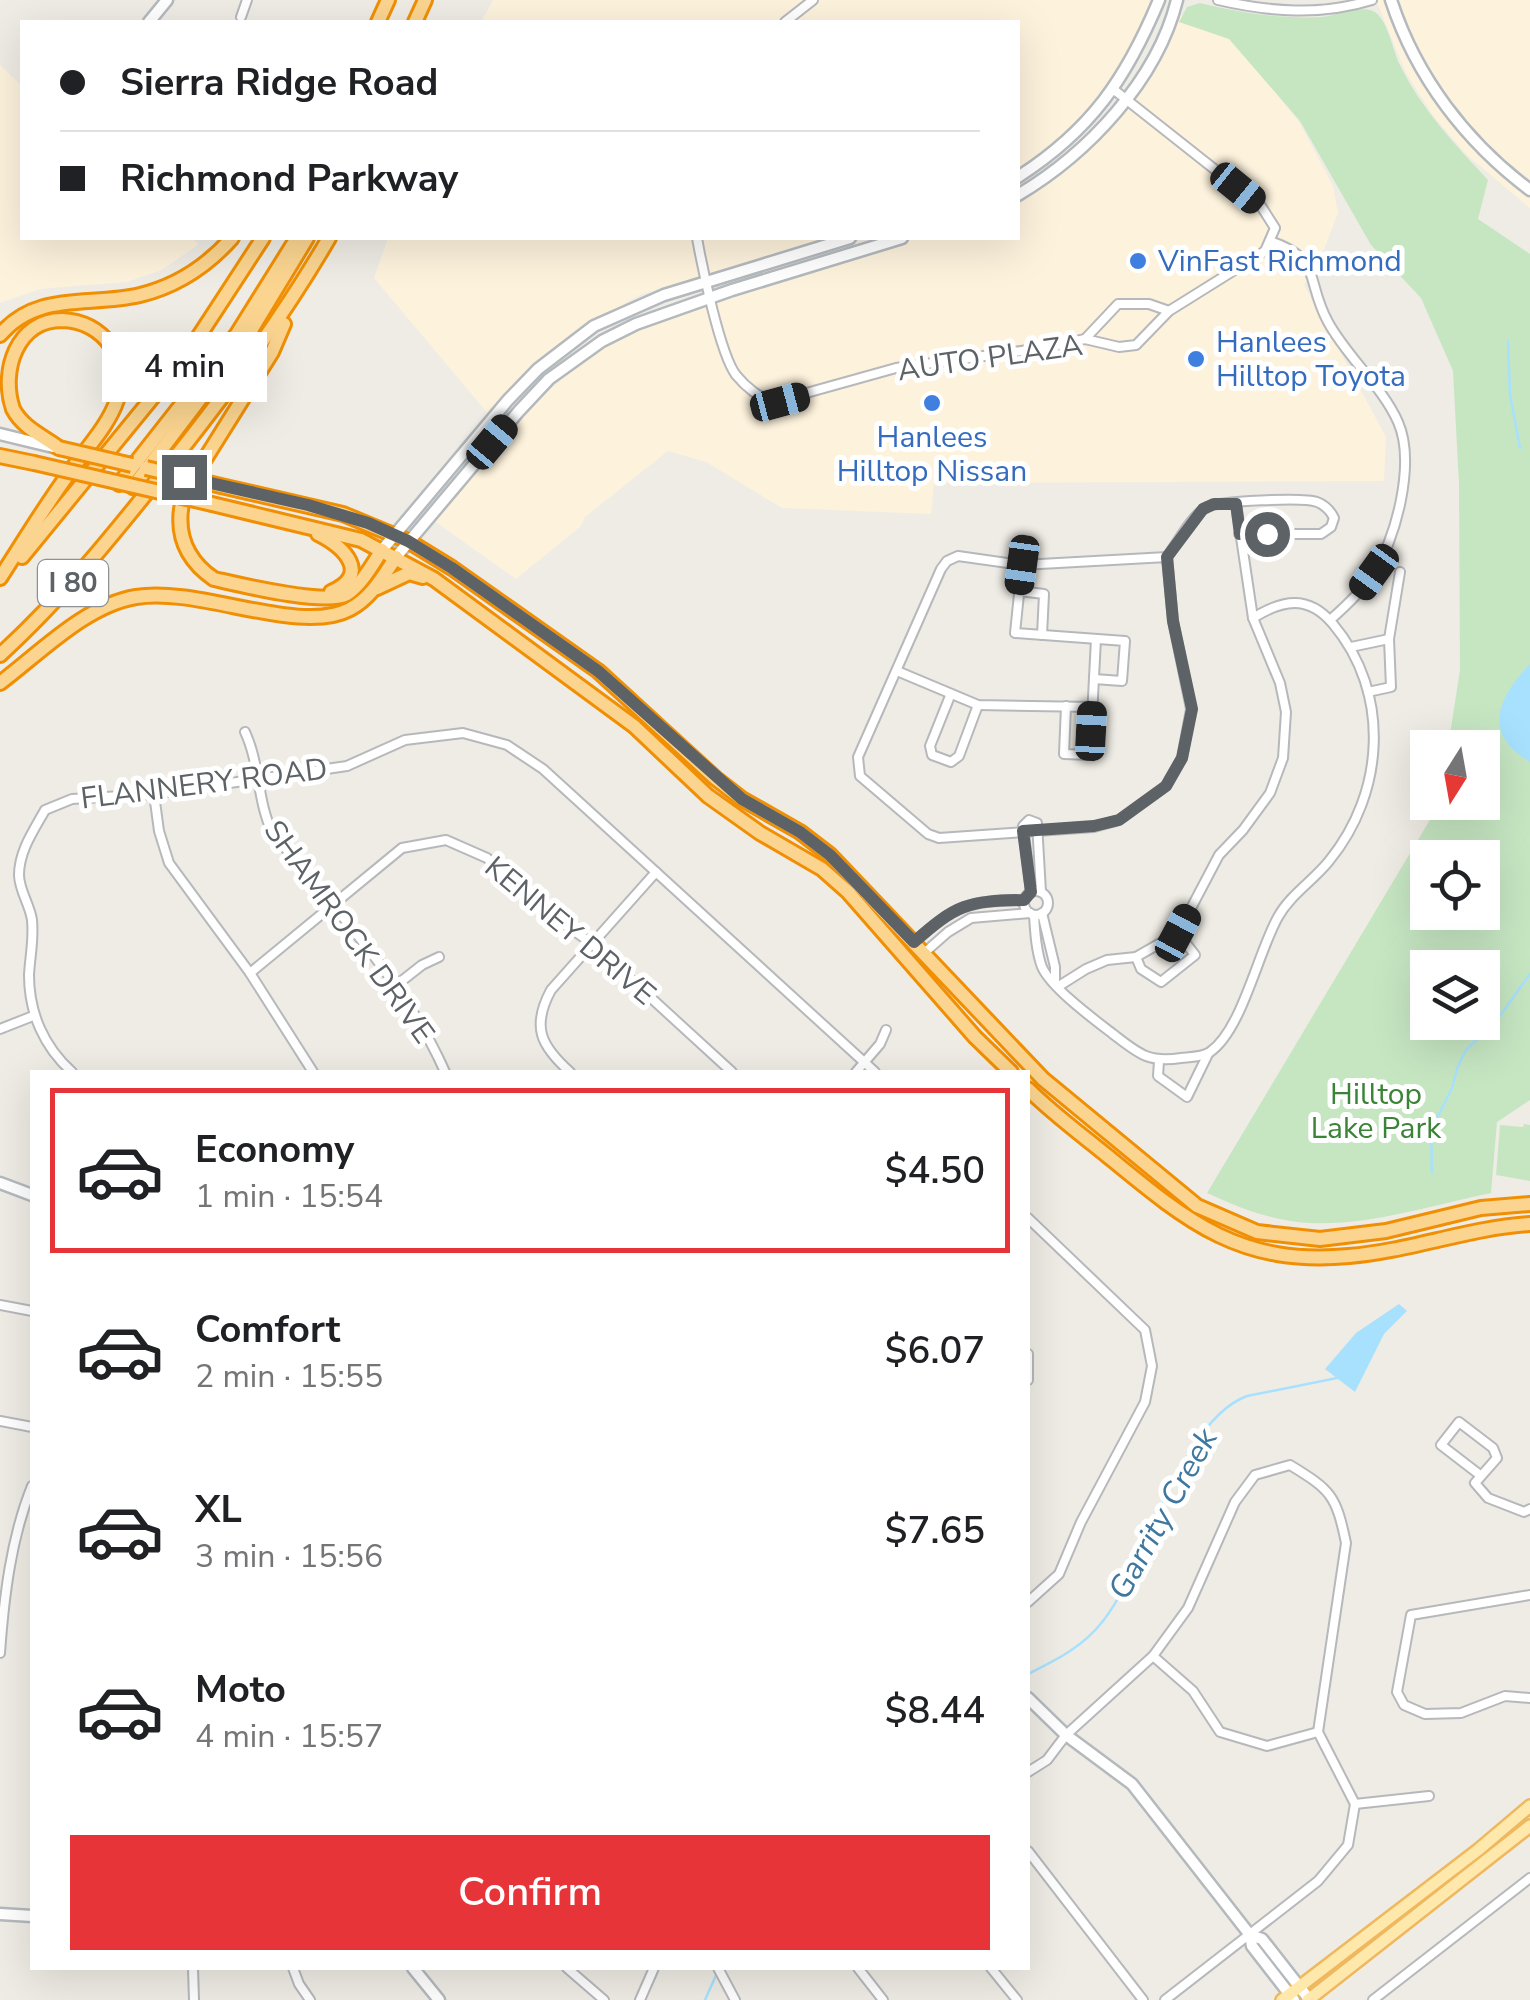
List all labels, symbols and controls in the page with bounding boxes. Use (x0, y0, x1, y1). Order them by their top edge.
text: Sierra Ridge Road (120, 57, 438, 108)
text: Richmond Parkway (120, 153, 458, 204)
car (1205, 157, 1271, 219)
place label: VinFast Richmond (1157, 241, 1402, 282)
marker: VinFast Richmond (1127, 250, 1149, 272)
place label: Hanlees Hilltop Toyota (1216, 322, 1406, 397)
street label: AUTO PLAZA (895, 325, 1085, 391)
callout: 4 min (101, 332, 266, 402)
text: 4 min (144, 345, 225, 388)
marker: Hanlees Hilltop Toyota (1185, 348, 1207, 370)
car (747, 380, 813, 424)
marker: Hanlees Hilltop Nissan (921, 392, 943, 414)
car (461, 409, 523, 475)
place label: Hanlees Hilltop Nissan (837, 417, 1027, 492)
route end (162, 455, 207, 500)
route start (1245, 512, 1290, 557)
car (1003, 533, 1041, 597)
car (1344, 539, 1404, 605)
road number: I 80 (38, 560, 108, 606)
car (1074, 700, 1108, 762)
north arrow (1410, 730, 1500, 820)
map controls (1410, 730, 1500, 1040)
street label: FLANNERY ROAD (78, 749, 330, 819)
street label: SHAMROCK DRIVE (254, 812, 444, 1052)
button: locate (1410, 840, 1500, 930)
street label: KENNEY DRIVE (476, 847, 664, 1015)
car (1151, 899, 1205, 967)
button: layers (1410, 950, 1500, 1040)
park label: Hilltop Lake Park (1311, 1074, 1442, 1149)
text: Economy (195, 1124, 354, 1175)
icon: car (75, 1126, 165, 1216)
text: $4.50 (885, 1145, 985, 1196)
text: 1 min · 15:54 (195, 1175, 383, 1218)
text: Comfort (195, 1304, 340, 1355)
icon: car (75, 1306, 165, 1396)
text: $6.07 (885, 1325, 985, 1376)
text: 2 min · 15:55 (195, 1355, 383, 1398)
water label: Garrity Creek (1098, 1420, 1228, 1607)
text: XL (195, 1484, 242, 1535)
icon: car (75, 1486, 165, 1576)
text: $7.65 (885, 1505, 985, 1556)
text: 3 min · 15:56 (195, 1535, 383, 1578)
text: Moto (195, 1664, 286, 1715)
icon: car (75, 1666, 165, 1756)
text: $8.44 (885, 1685, 985, 1736)
text: 4 min · 15:57 (195, 1715, 383, 1758)
button: Confirm (70, 1835, 990, 1950)

